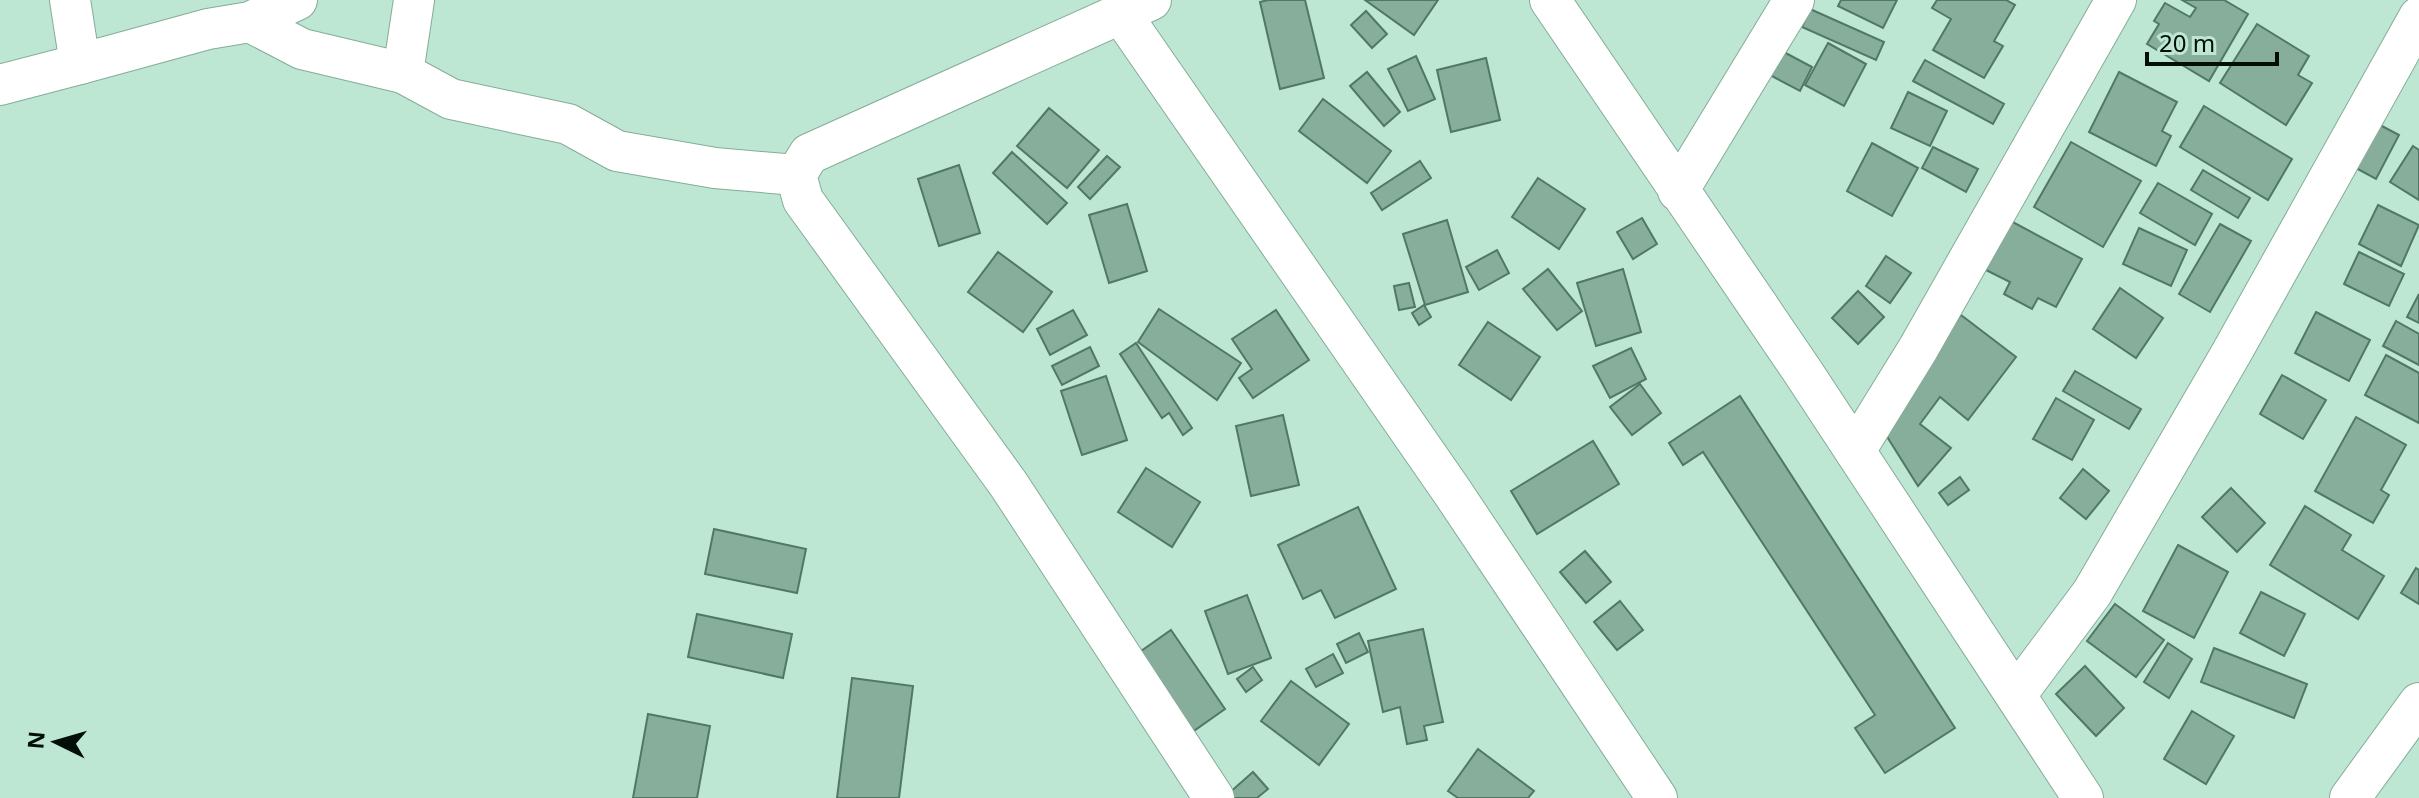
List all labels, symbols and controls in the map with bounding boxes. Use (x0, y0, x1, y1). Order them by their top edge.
scale bar (2147, 16, 2277, 66)
text: 20 m (2159, 26, 2215, 59)
north arrow (16, 702, 96, 782)
text: N (19, 730, 51, 750)

